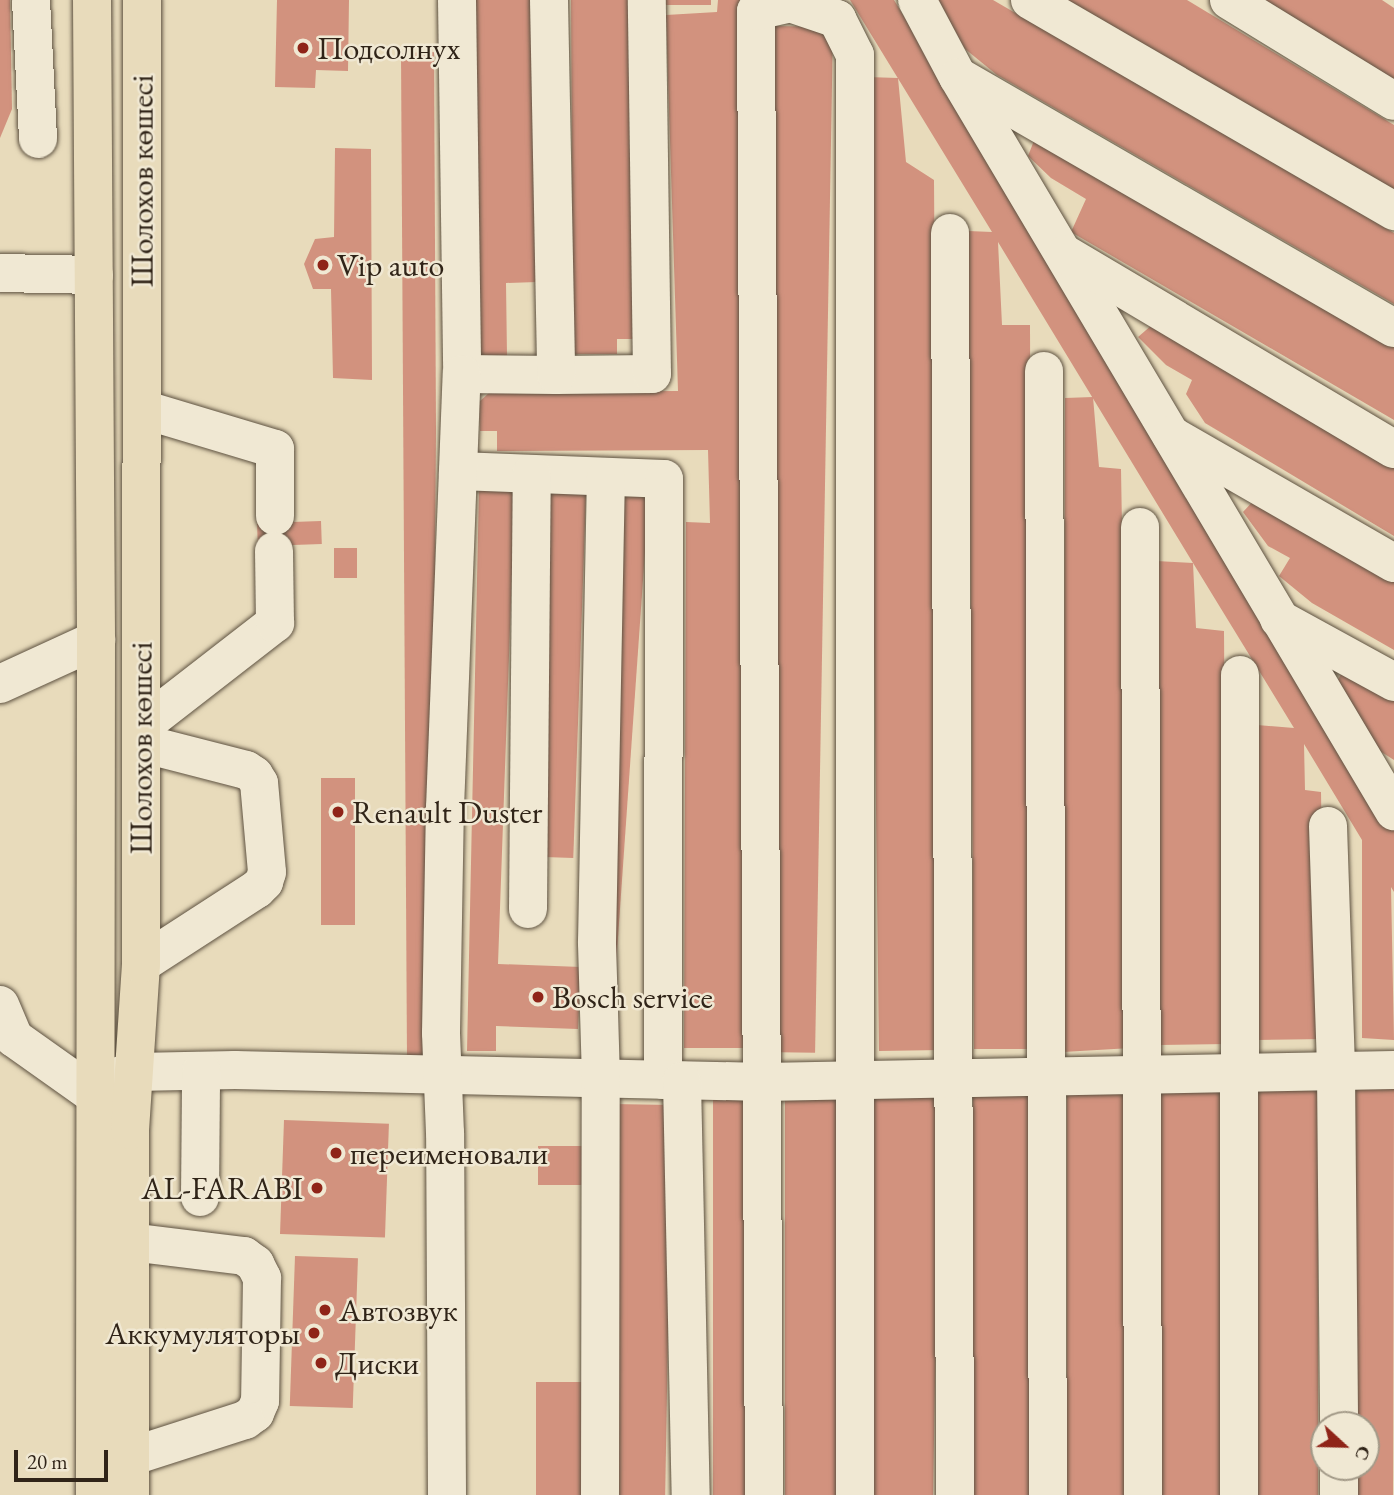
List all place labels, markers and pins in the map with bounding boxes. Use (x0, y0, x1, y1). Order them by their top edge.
place label: Подсолнух (317, 29, 460, 67)
marker: Подсолнух (295, 40, 311, 56)
place label: Vip auto (337, 246, 444, 284)
marker: Vip auto (315, 257, 331, 273)
place label: Renault Duster (352, 793, 542, 831)
marker: Renault Duster (330, 804, 346, 820)
place label: Bosch service (552, 978, 713, 1016)
marker: Bosch service (530, 989, 546, 1005)
place label: переименовали (350, 1134, 548, 1172)
marker: переименовали (328, 1145, 344, 1161)
place label: AL-FARABI (141, 1169, 303, 1207)
marker: AL-FARABI (309, 1180, 325, 1196)
place label: Автозвук (339, 1291, 458, 1329)
marker: Автозвук (317, 1302, 333, 1318)
place label: Аккумуляторы (105, 1314, 300, 1352)
marker: Аккумуляторы (306, 1325, 322, 1341)
place label: Диски (335, 1344, 419, 1382)
marker: Диски (313, 1355, 329, 1371)

